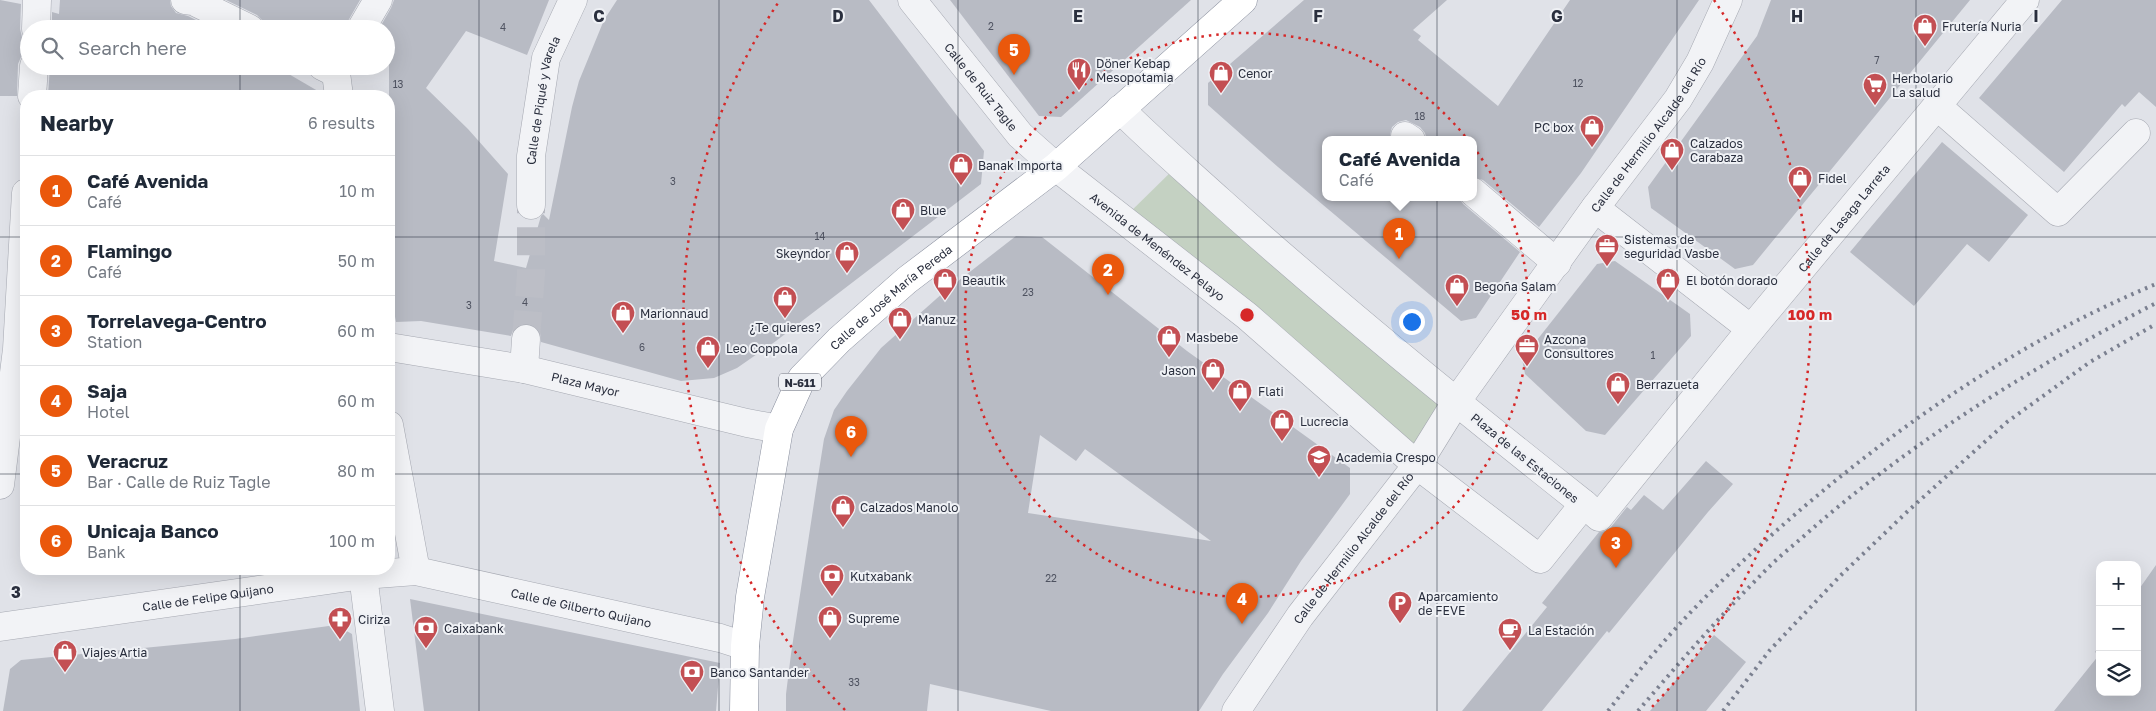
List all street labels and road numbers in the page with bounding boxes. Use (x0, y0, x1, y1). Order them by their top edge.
street label: Calle de Piqué y Varela (523, 33, 563, 165)
street label: Calle de Ruiz Tagle (942, 40, 1021, 134)
street label: Calle de Hermilio Alcalde del Río (1587, 55, 1709, 215)
street label: Calle de Lasaga Larreta (1794, 161, 1893, 275)
street label: Avenida de Menéndez Pelayo (1087, 189, 1228, 304)
street label: Calle de José María Pereda (826, 241, 955, 353)
street label: Plaza Mayor (550, 368, 621, 399)
road number: N-611 (779, 374, 821, 391)
street label: Plaza de las Estaciones (1468, 410, 1582, 506)
street label: Calle de Hermilio Alcalde del Río (1290, 469, 1416, 626)
street label: Calle de Felipe Quijano (141, 580, 274, 614)
street label: Calle de Gilberto Quijano (509, 585, 653, 630)

